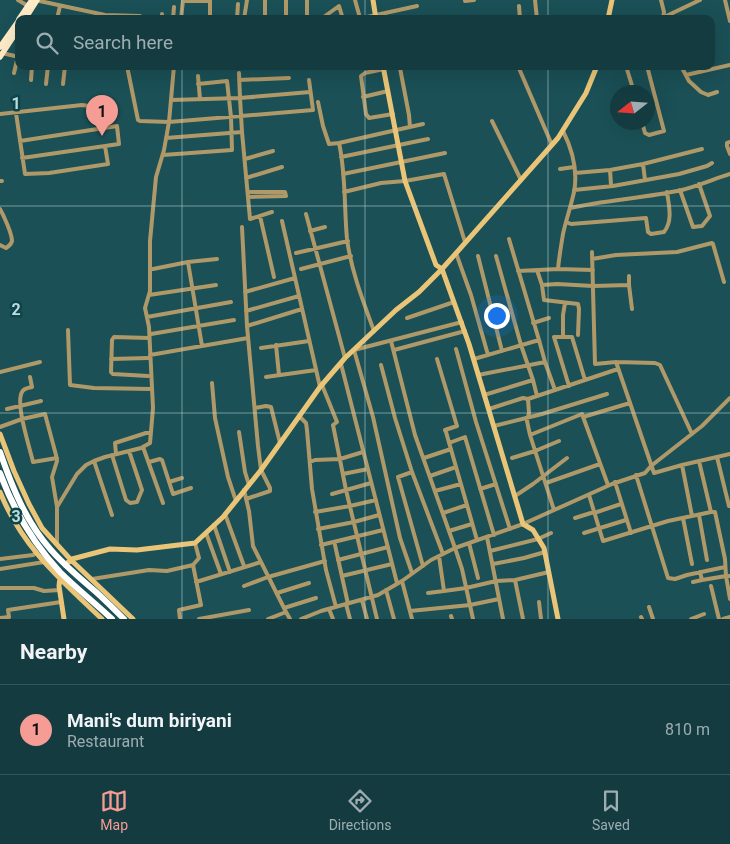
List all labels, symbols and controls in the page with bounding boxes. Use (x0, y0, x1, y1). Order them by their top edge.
search box (15, 15, 715, 70)
icon: search (33, 29, 61, 57)
text: Search here (73, 31, 173, 54)
north arrow (610, 85, 655, 130)
text: 1 (11, 94, 21, 113)
pin: 1 (86, 95, 118, 136)
text: 2 (11, 300, 21, 319)
your location (484, 303, 510, 329)
text: 3 (11, 507, 21, 526)
text: Nearby (20, 640, 87, 664)
text: Mani's dum biriyani (67, 709, 232, 732)
text: 1 (31, 720, 41, 739)
text: 810 m (665, 720, 710, 739)
text: Restaurant (67, 732, 144, 751)
tab: Map (100, 787, 128, 833)
tab: Directions (329, 787, 392, 833)
tab: Saved (592, 787, 630, 833)

